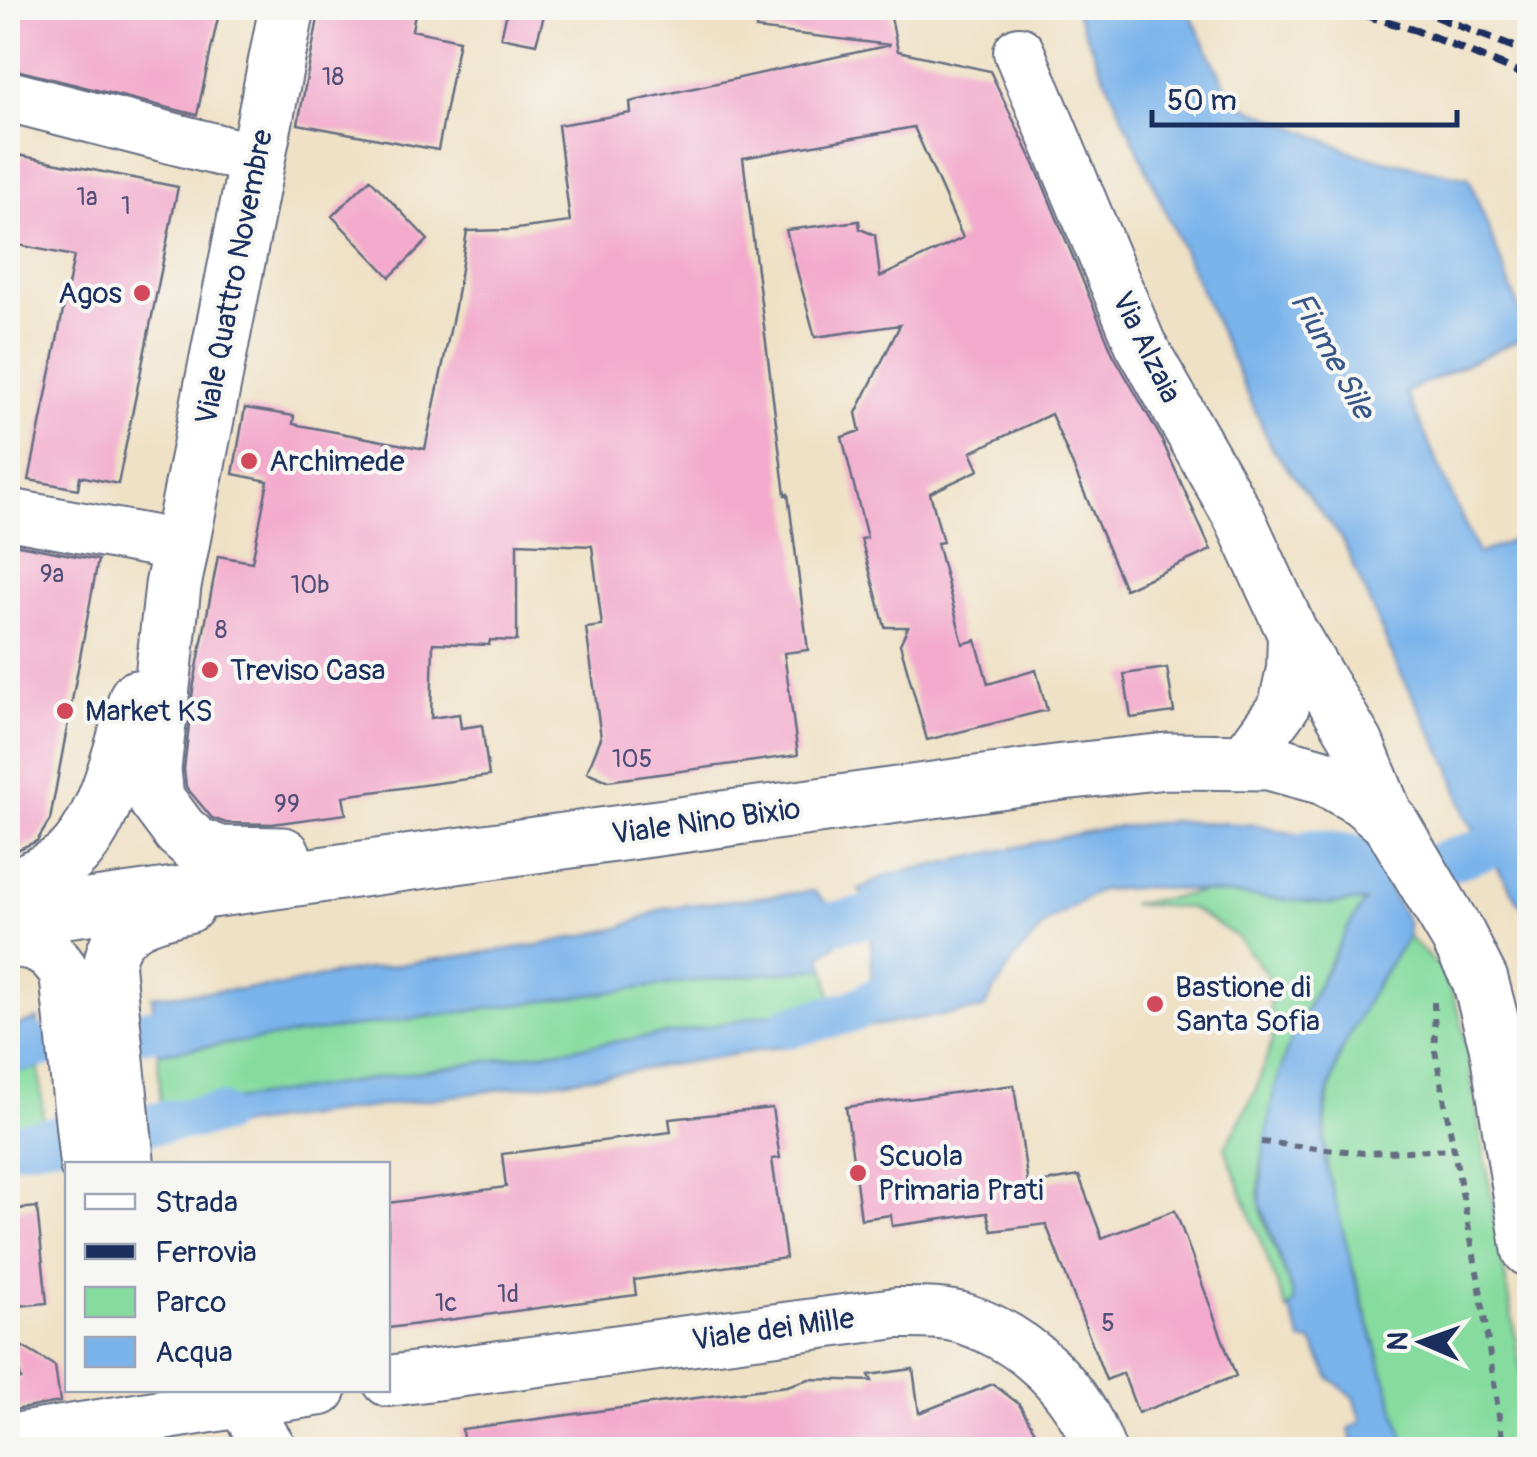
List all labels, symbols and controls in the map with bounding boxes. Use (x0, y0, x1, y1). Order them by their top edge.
house number: 18 (322, 62, 344, 93)
scale bar (1152, 65, 1457, 127)
text: 50 m (1167, 82, 1237, 119)
street label: Viale Quattro Novembre (188, 126, 281, 428)
house number: 1a (76, 182, 98, 213)
house number: 1 (121, 191, 131, 222)
place label: Agos (58, 275, 122, 312)
marker: Agos (131, 282, 153, 304)
water label: Fiume Sile (1281, 285, 1385, 429)
street label: Via Alzaia (1104, 286, 1189, 409)
place label: Archimede (269, 443, 405, 480)
marker: Archimede (238, 450, 260, 472)
house number: 9a (40, 559, 64, 590)
house number: 10b (290, 570, 330, 601)
house number: 8 (215, 615, 227, 646)
place label: Treviso Casa (230, 652, 385, 689)
marker: Treviso Casa (199, 659, 221, 681)
place label: Market KS (85, 693, 213, 730)
marker: Market KS (54, 700, 76, 722)
house number: 105 (612, 744, 652, 775)
house number: 99 (274, 789, 300, 820)
street label: Viale Nino Bixio (609, 790, 803, 853)
place label: Bastione di Santa Sofia (1175, 969, 1320, 1040)
marker: Bastione di Santa Sofia (1144, 993, 1166, 1015)
place label: Scuola Primaria Prati (878, 1138, 1044, 1209)
legend (65, 1162, 390, 1392)
marker: Scuola Primaria Prati (847, 1162, 869, 1184)
text: Strada (155, 1184, 238, 1221)
text: Ferrovia (155, 1234, 257, 1271)
house number: 1d (497, 1279, 519, 1310)
text: Parco (155, 1284, 226, 1321)
house number: 1c (435, 1288, 457, 1319)
north arrow (1372, 1292, 1472, 1392)
street label: Viale dei Mille (690, 1300, 857, 1359)
house number: 5 (1101, 1308, 1115, 1339)
text: N (1381, 1331, 1416, 1351)
text: Acqua (155, 1334, 233, 1371)

